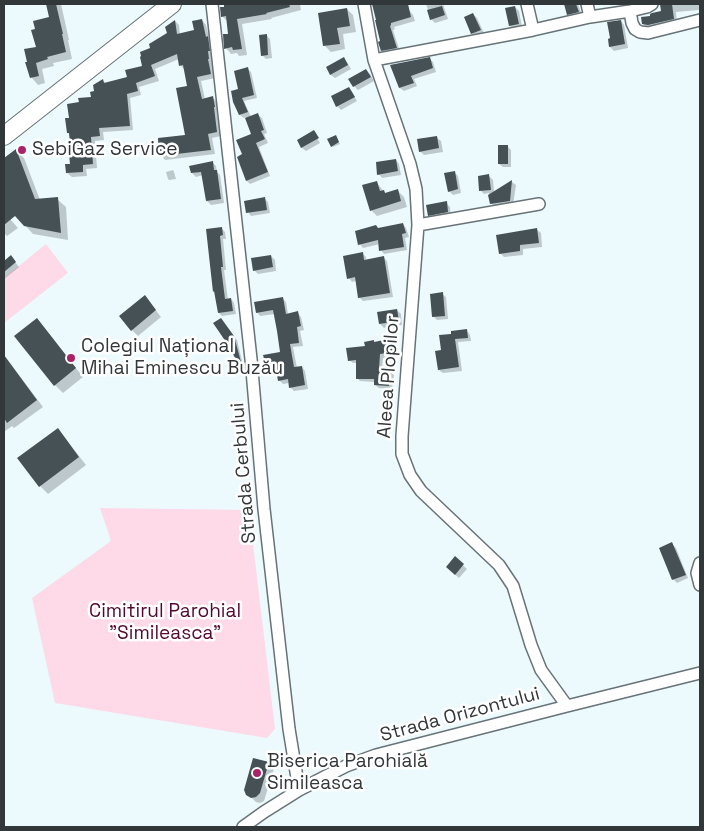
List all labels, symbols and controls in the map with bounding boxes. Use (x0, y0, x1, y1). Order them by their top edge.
place label: SebiGaz Service (32, 139, 178, 161)
marker: SebiGaz Service (16, 144, 28, 156)
street label: Aleea Plopilor (373, 315, 405, 439)
place label: Colegiul Național Mihai Eminescu Buzău (81, 336, 283, 380)
marker: Colegiul Național Mihai Eminescu Buzău (65, 352, 77, 364)
street label: Strada Cerbului (226, 402, 262, 544)
park label: Cimitirul Parohial "Simileasca" (89, 601, 241, 645)
street label: Strada Orizontului (378, 683, 542, 747)
place label: Biserica Parohială Simileasca (267, 751, 428, 795)
marker: Biserica Parohială Simileasca (251, 767, 263, 779)

